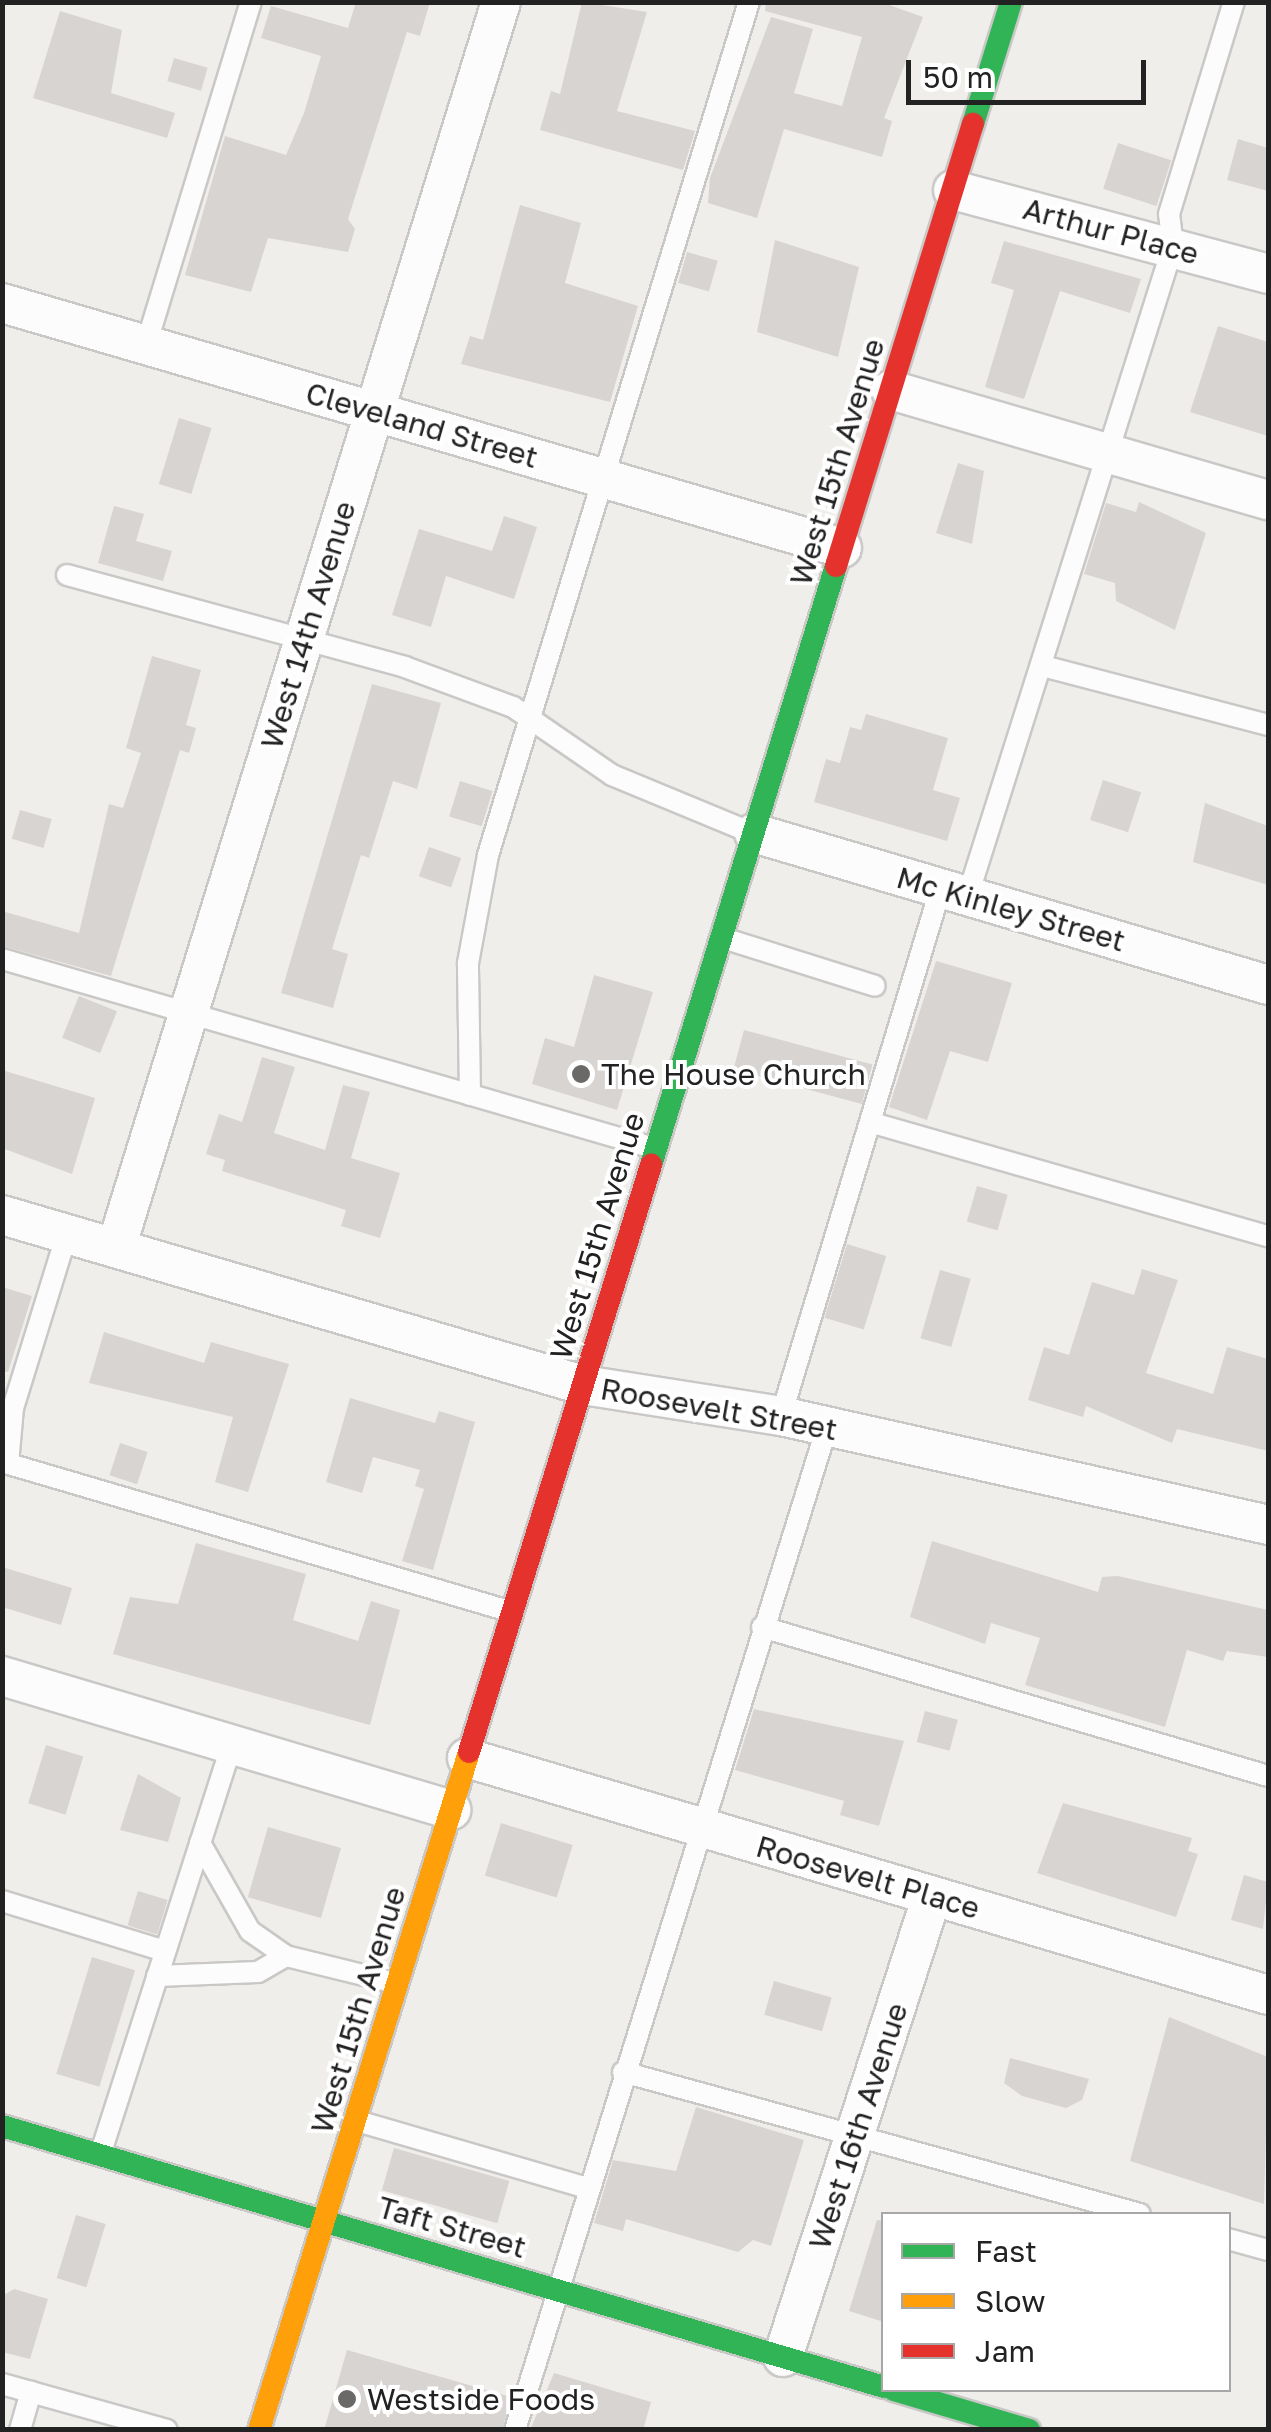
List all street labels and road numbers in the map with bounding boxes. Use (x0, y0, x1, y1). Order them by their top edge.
street label: Arthur Place (1019, 190, 1203, 272)
street label: West 15th Avenue (782, 334, 892, 590)
street label: Cleveland Street (302, 375, 542, 475)
street label: West 14th Avenue (253, 497, 363, 753)
street label: Mc Kinley Street (893, 859, 1129, 959)
street label: West 15th Avenue (542, 1108, 652, 1364)
street label: Roosevelt Street (598, 1370, 840, 1448)
street label: Roosevelt Place (752, 1828, 984, 1926)
street label: West 15th Avenue (303, 1882, 413, 2138)
street label: West 16th Avenue (801, 1998, 915, 2254)
street label: Taft Street (374, 2189, 530, 2265)

